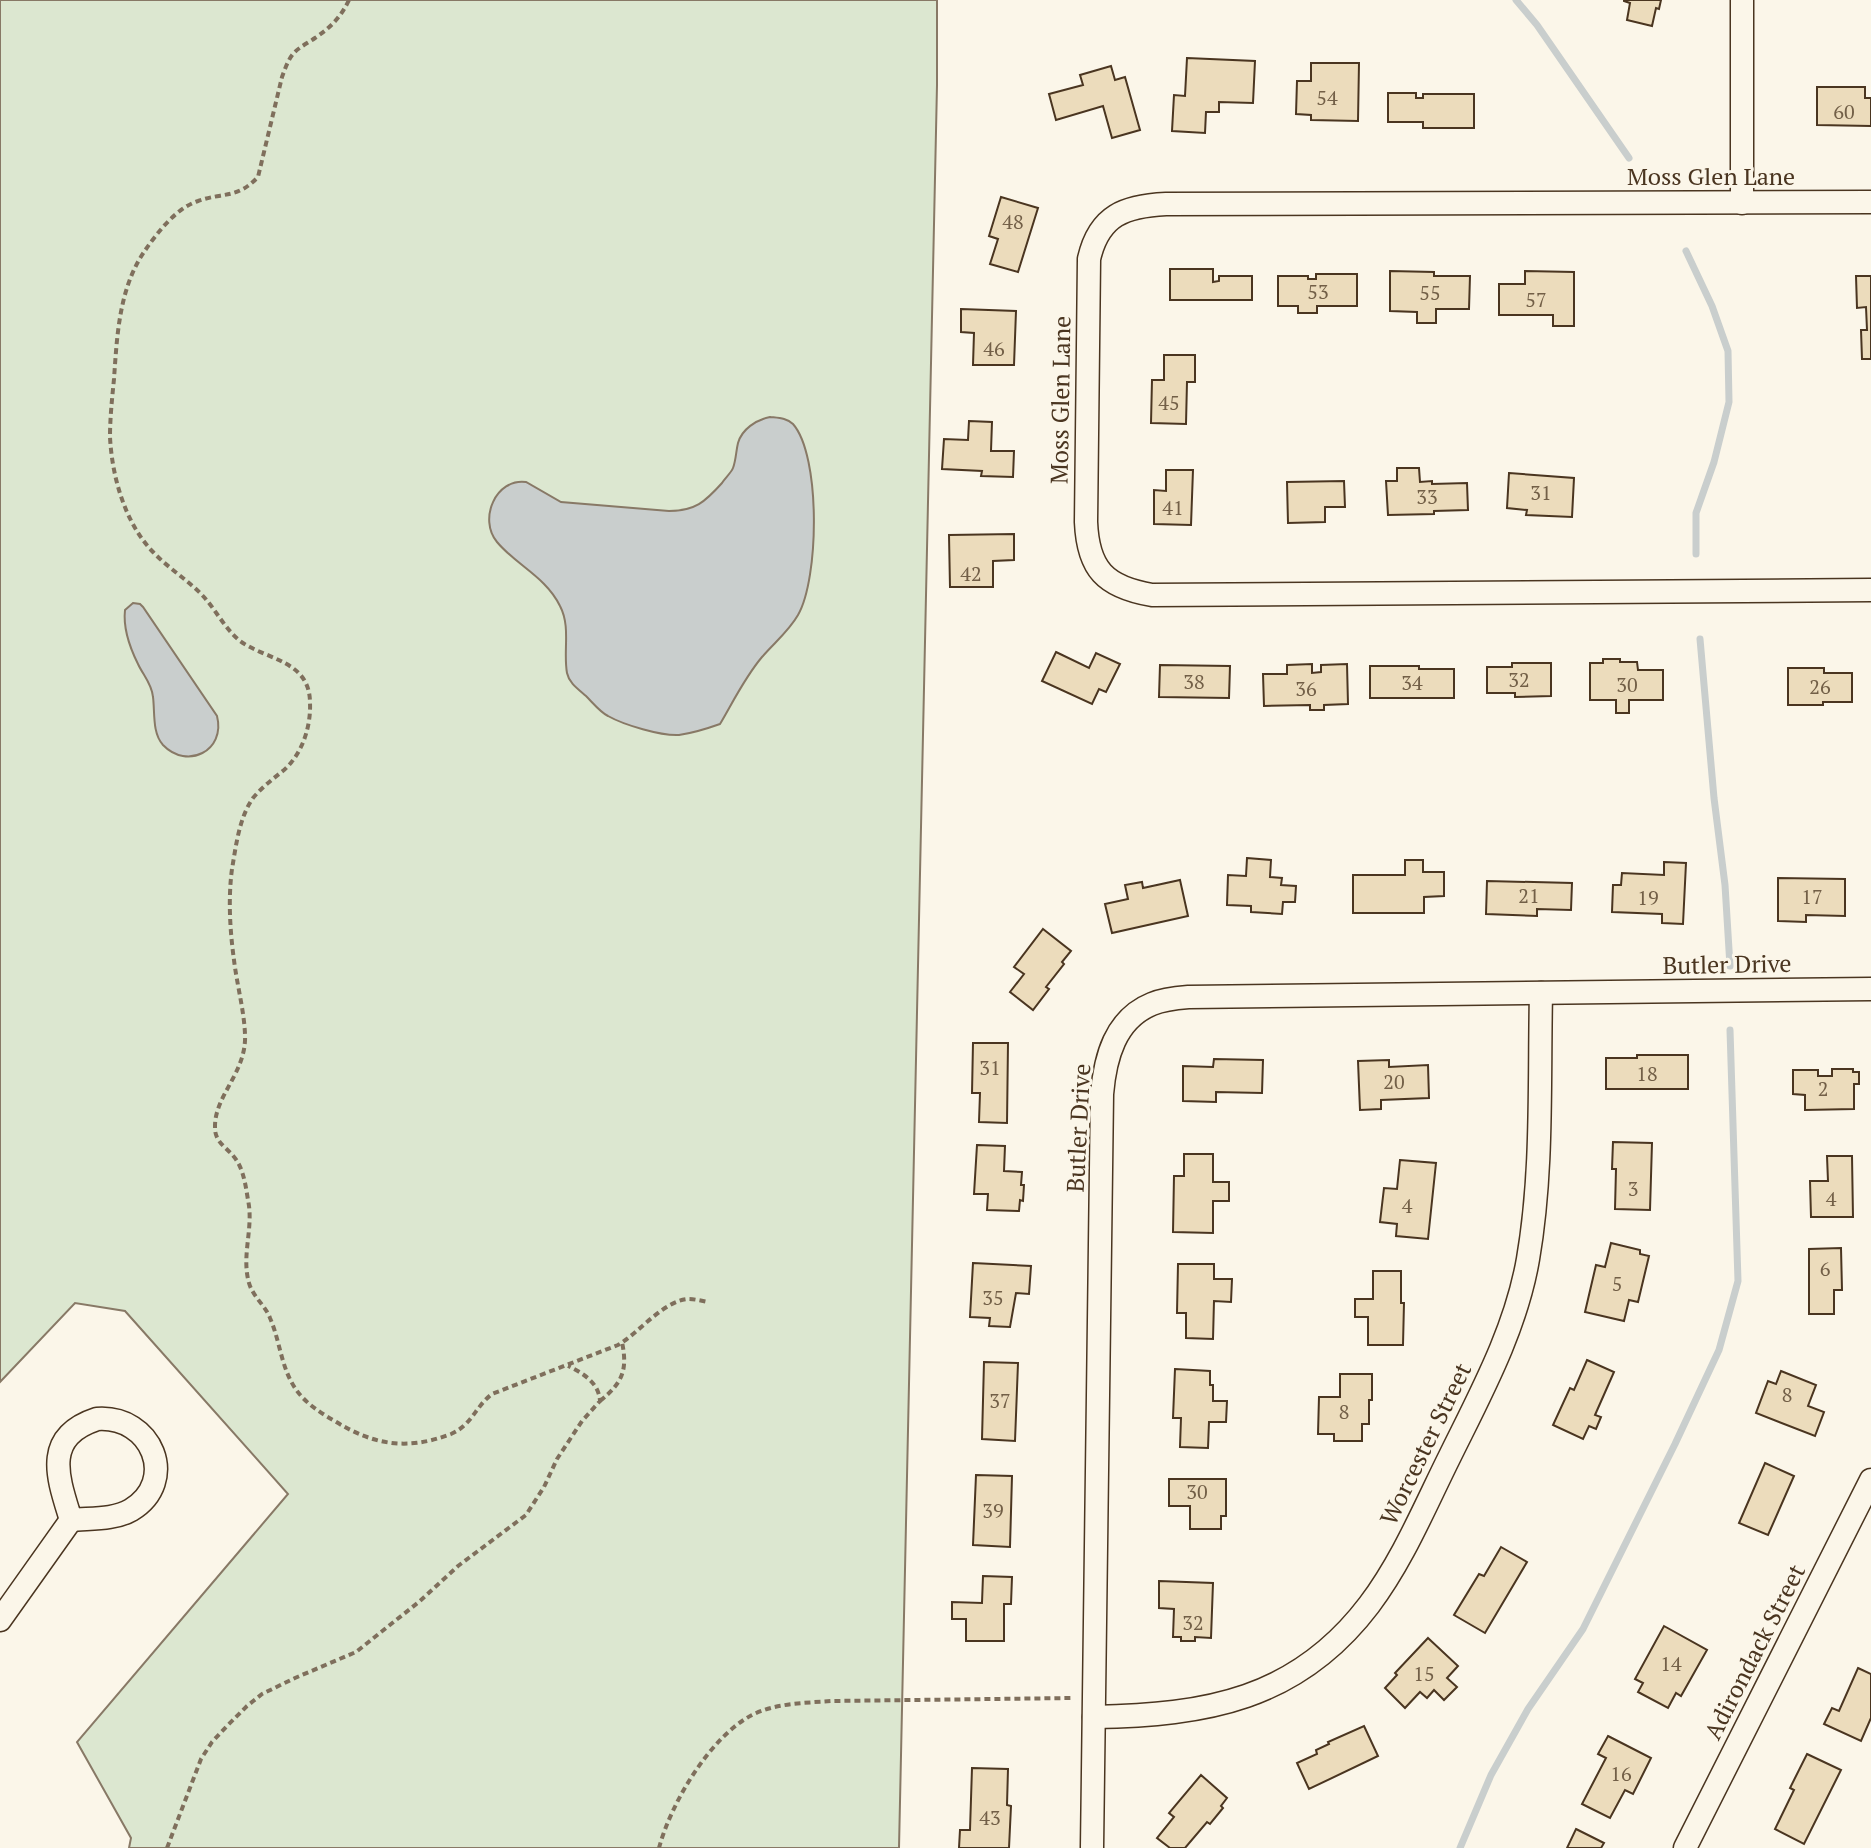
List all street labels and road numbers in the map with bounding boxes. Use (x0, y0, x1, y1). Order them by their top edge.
street label: Moss Glen Lane (1627, 160, 1795, 192)
street label: Moss Glen Lane (1043, 316, 1077, 484)
street label: Butler Drive (1662, 947, 1792, 981)
street label: Butler Drive (1059, 1063, 1097, 1193)
street label: Worcester Street (1372, 1357, 1478, 1530)
street label: Adirondack Street (1696, 1558, 1812, 1745)

